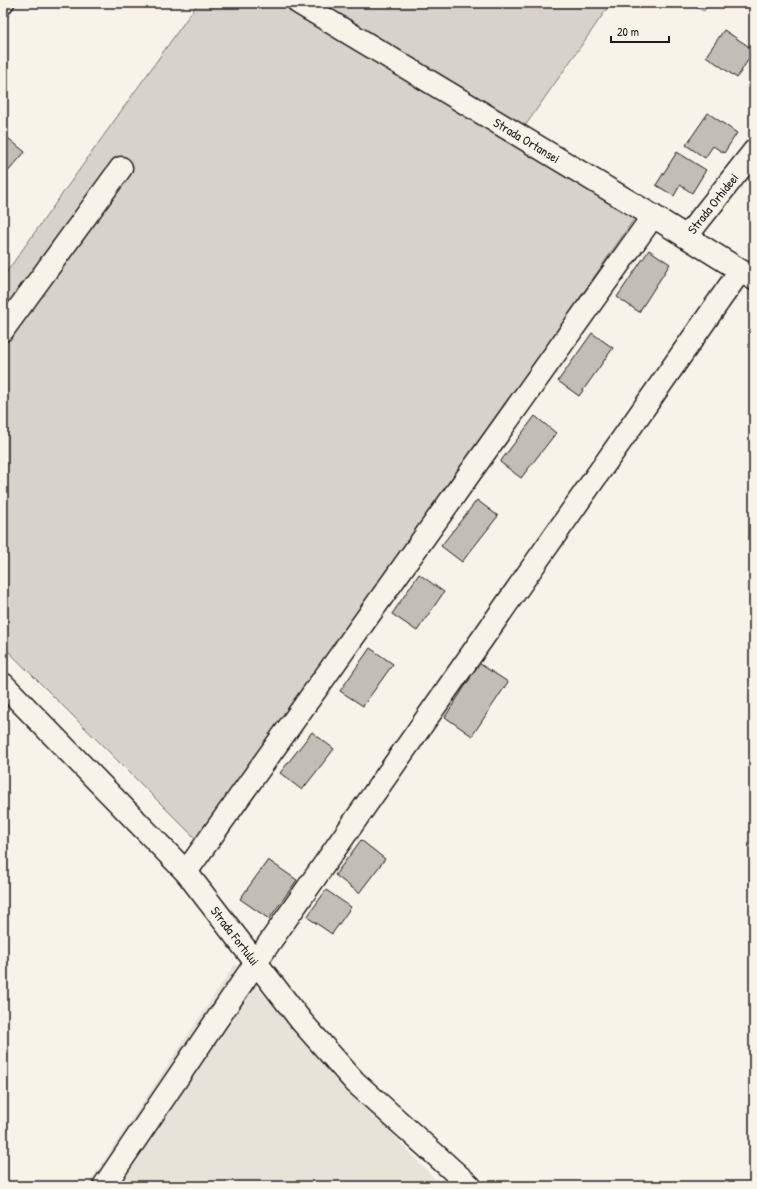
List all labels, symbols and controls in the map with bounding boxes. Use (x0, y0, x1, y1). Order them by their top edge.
scale bar (611, 18, 669, 44)
text: 20 m (617, 23, 639, 40)
street label: Strada Ortansei (490, 113, 564, 167)
street label: Strada Orhideei (683, 169, 742, 237)
street label: Strada Fortului (207, 903, 264, 969)

